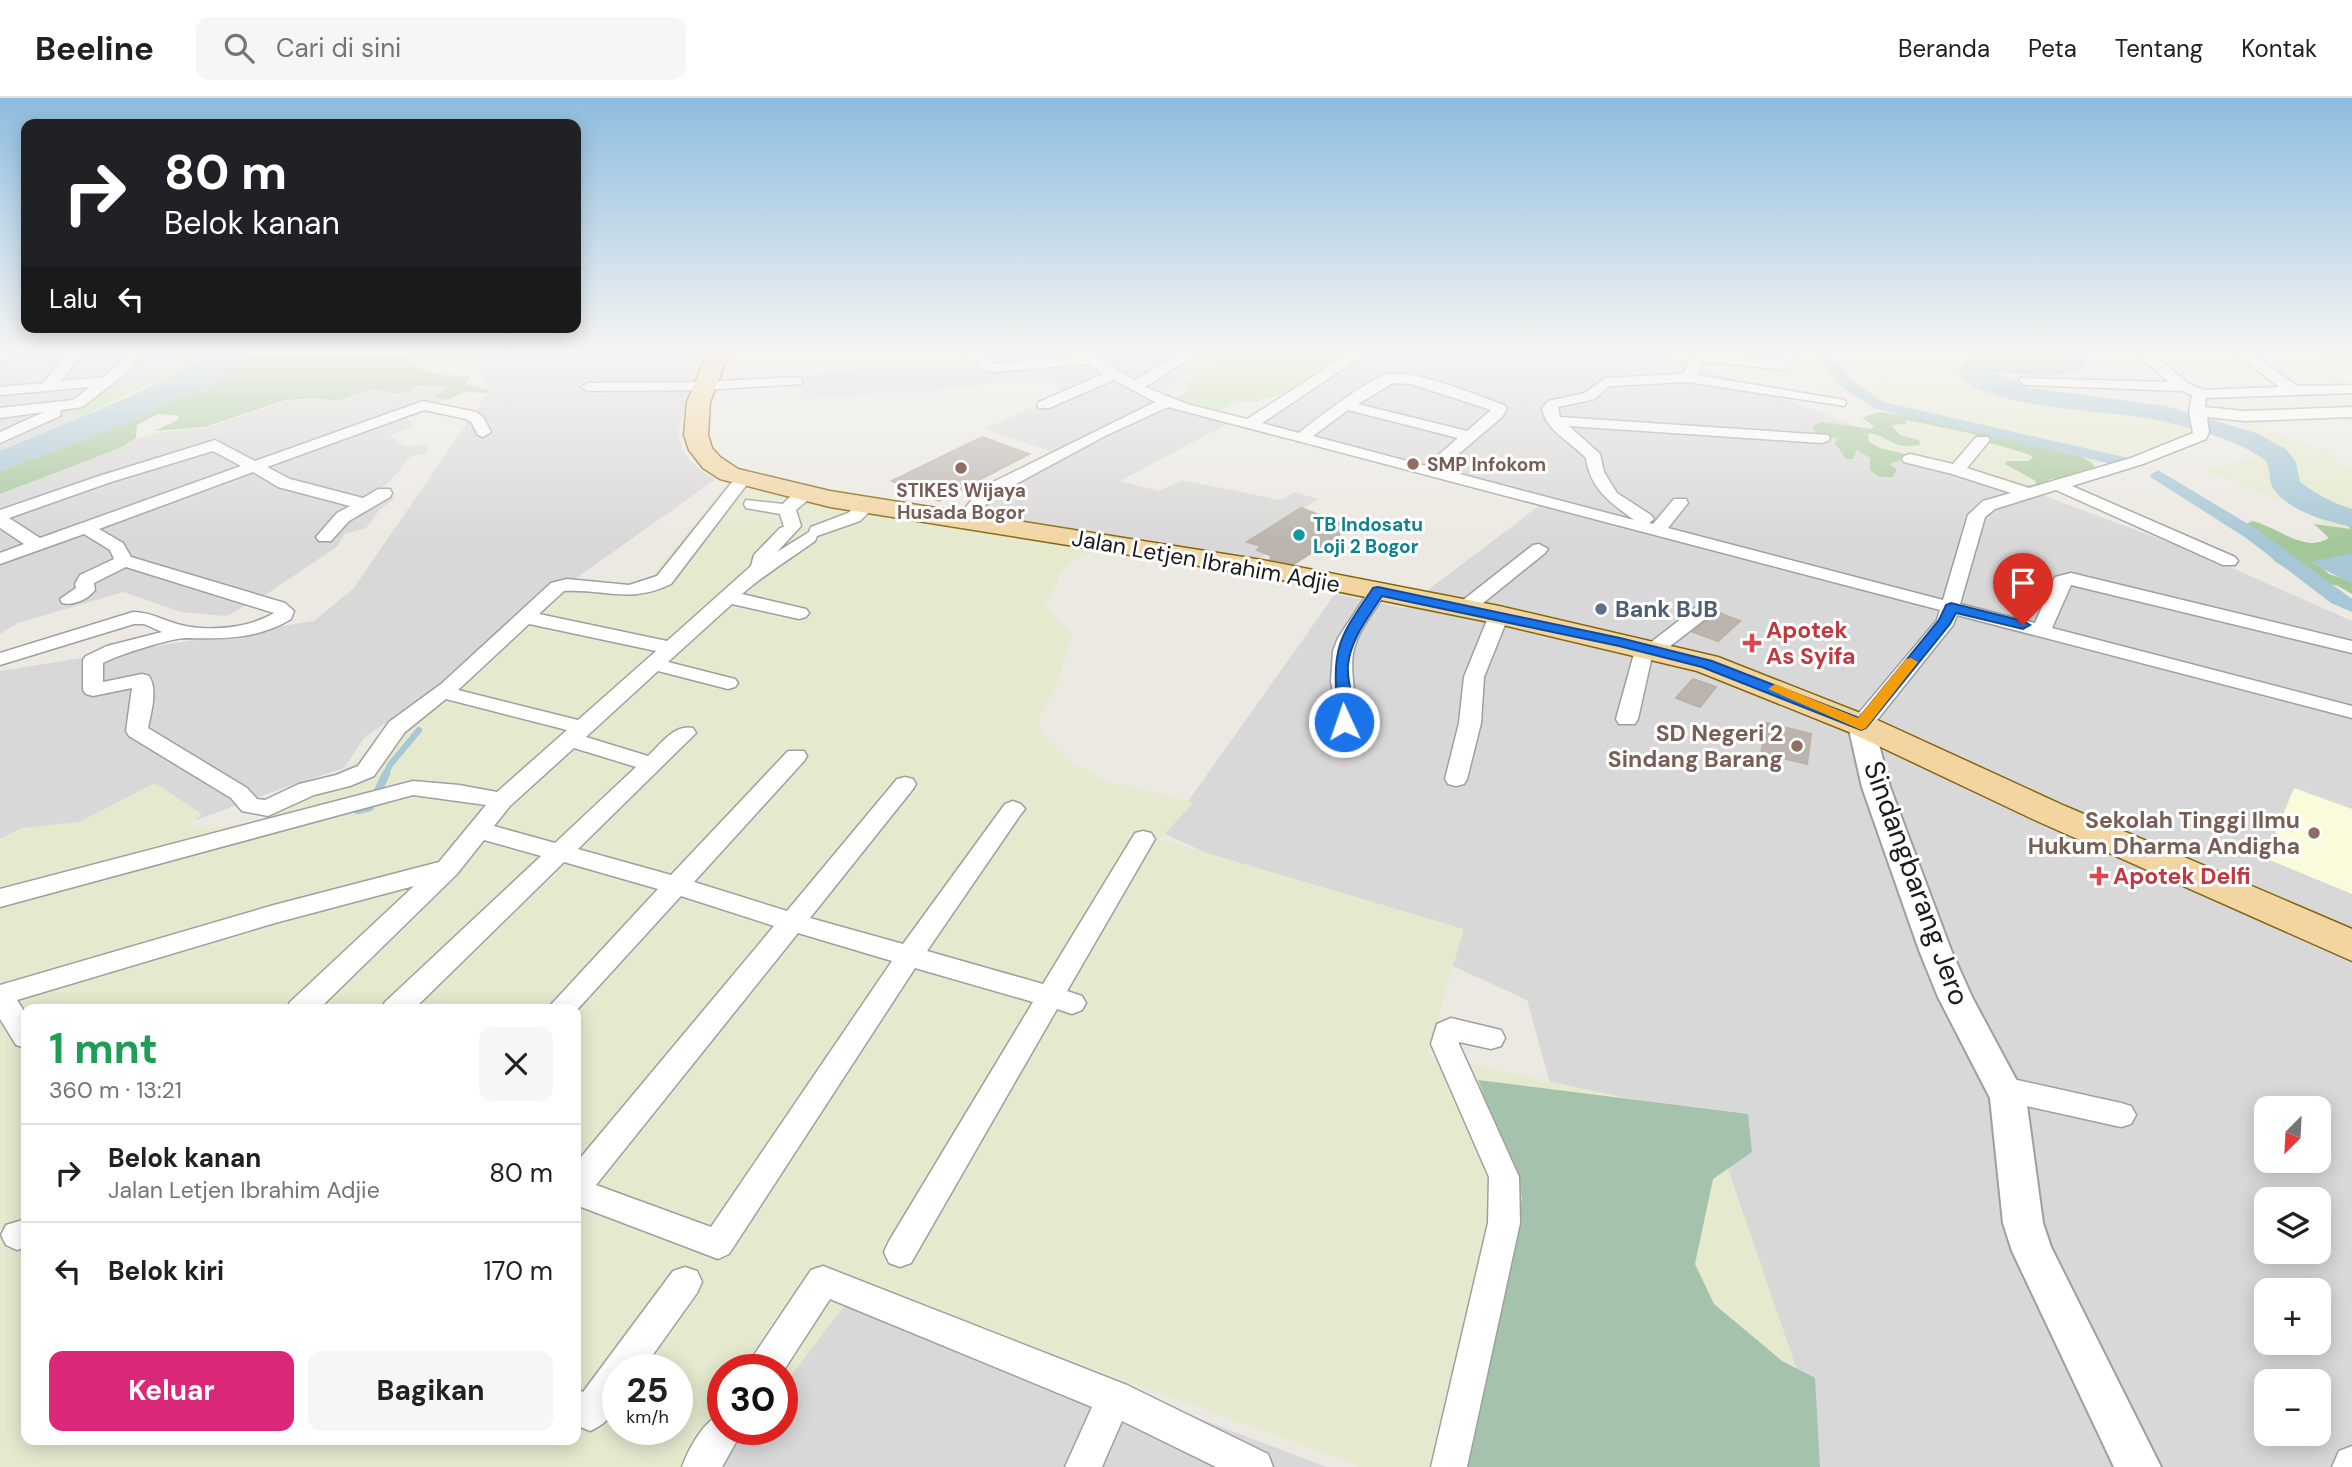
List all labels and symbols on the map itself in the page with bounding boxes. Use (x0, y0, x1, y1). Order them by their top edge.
place label: SMP Infokom (1427, 452, 1546, 477)
marker: SMP Infokom (1405, 456, 1421, 472)
marker: STIKES Wijaya Husada Bogor (953, 460, 969, 476)
place label: STIKES Wijaya Husada Bogor (896, 478, 1026, 525)
place label: TB Indosatu Loji 2 Bogor (1313, 512, 1423, 559)
street label: Jalan Letjen Ibrahim Adjie (1070, 523, 1342, 599)
marker: TB Indosatu Loji 2 Bogor (1291, 527, 1307, 543)
pin (1993, 553, 2053, 625)
place label: Bank BJB (1615, 594, 1718, 624)
marker: Bank BJB (1593, 601, 1609, 617)
place label: Apotek As Syifa (1766, 615, 1856, 671)
marker: Apotek As Syifa (1744, 635, 1760, 651)
position arrow (1307, 685, 1381, 759)
place label: SD Negeri 2 Sindang Barang (1608, 718, 1783, 774)
marker: SD Negeri 2 Sindang Barang (1789, 738, 1805, 754)
street label: Sindangbarang Jero (1855, 756, 1978, 1010)
place label: Sekolah Tinggi Ilmu Hukum Dharma Andigha (2028, 805, 2300, 861)
marker: Sekolah Tinggi Ilmu Hukum Dharma Andigha (2306, 825, 2322, 841)
place label: Apotek Delfi (2113, 861, 2250, 891)
marker: Apotek Delfi (2091, 868, 2107, 884)
north arrow (2254, 1096, 2331, 1172)
speed limit sign: 30 (707, 1354, 798, 1445)

